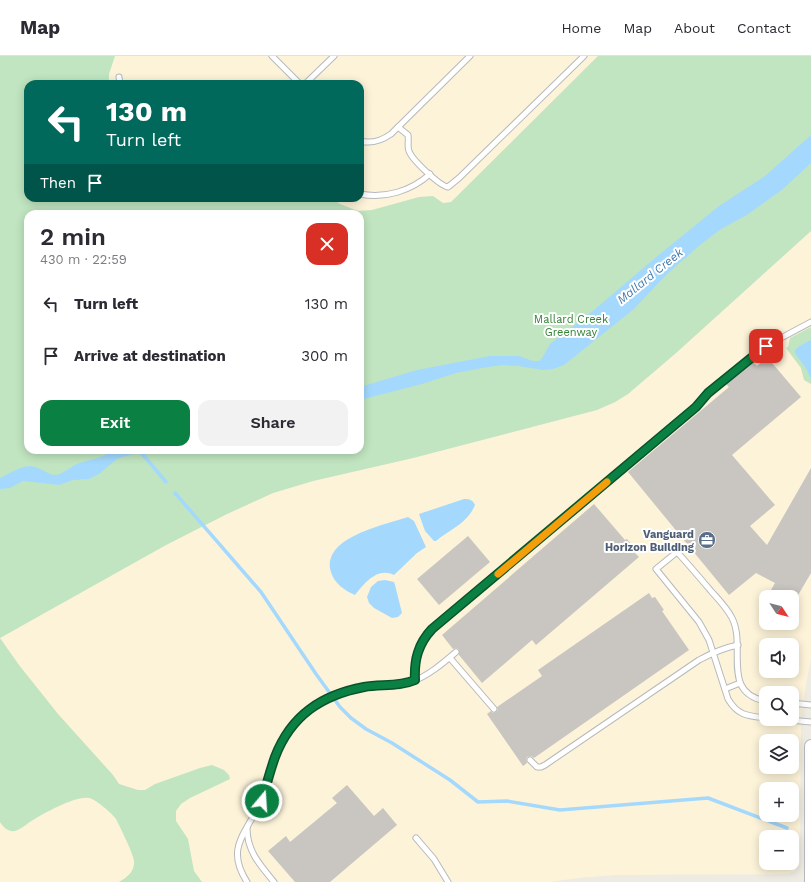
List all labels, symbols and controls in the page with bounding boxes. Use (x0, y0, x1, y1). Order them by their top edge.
text: Map (20, 16, 60, 39)
text: Home (561, 20, 601, 36)
text: Map (623, 20, 652, 36)
text: About (674, 20, 715, 36)
text: Contact (737, 20, 791, 36)
text: 130 m (106, 95, 187, 128)
icon: left (40, 96, 92, 148)
text: Turn left (106, 129, 181, 150)
icon: arrive (84, 172, 106, 194)
text: Then (40, 174, 76, 192)
text: 2 min (40, 223, 106, 251)
button: close (306, 223, 348, 265)
water label: Mallard Creek (614, 245, 686, 307)
text: 430 m · 22:59 (40, 252, 127, 267)
icon: left (40, 293, 62, 315)
text: Turn left (74, 295, 138, 313)
text: 130 m (305, 295, 348, 313)
park label: Mallard Creek Greenway (534, 313, 608, 339)
pin (749, 329, 783, 363)
icon: arrive (755, 335, 777, 357)
icon: arrive (40, 345, 62, 367)
text: Arrive at destination (74, 347, 226, 365)
text: 300 m (301, 347, 348, 365)
button: Exit (40, 400, 190, 446)
button: Share (198, 400, 348, 446)
place label: Vanguard Horizon Building (605, 528, 695, 554)
office icon: Vanguard Horizon Building (697, 530, 717, 550)
north arrow (759, 590, 799, 630)
map controls (759, 590, 799, 870)
button: sound (759, 638, 799, 678)
button: search (759, 686, 799, 726)
button: layers (759, 734, 799, 774)
position arrow (241, 780, 283, 822)
button: + (759, 782, 799, 822)
button: − (759, 830, 799, 870)

